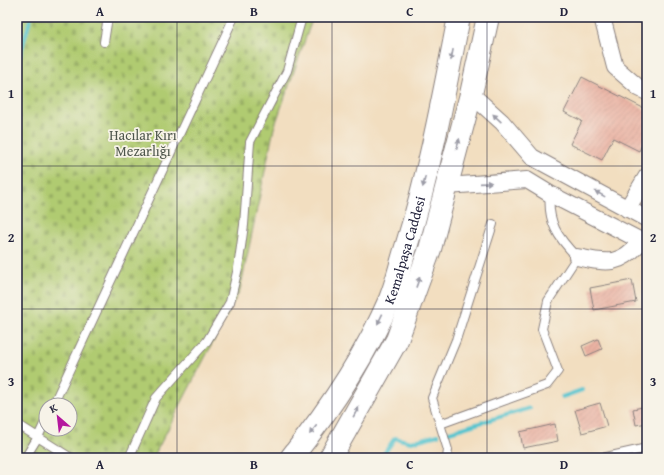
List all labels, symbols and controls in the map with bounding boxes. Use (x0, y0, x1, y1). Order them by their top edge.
text: A (96, 2, 105, 21)
text: B (250, 2, 258, 21)
text: C (406, 2, 414, 21)
text: D (560, 2, 568, 21)
one-way arrow (448, 49, 454, 61)
text: 1 (8, 84, 14, 103)
text: 1 (650, 84, 656, 103)
one-way arrow (492, 113, 503, 122)
park label: Hacılar Kırı Mezarlığı (109, 125, 177, 161)
one-way arrow (455, 138, 461, 150)
one-way arrow (420, 176, 426, 188)
one-way arrow (480, 180, 492, 187)
one-way arrow (594, 191, 606, 198)
street label: Kemalpaşa Caddesi (379, 194, 430, 307)
text: 2 (8, 228, 15, 247)
text: 2 (650, 228, 657, 247)
one-way arrow (416, 276, 422, 288)
one-way arrow (377, 313, 383, 325)
text: 3 (8, 372, 14, 391)
text: 3 (650, 372, 656, 391)
north arrow (38, 397, 78, 437)
text: K (46, 399, 60, 417)
one-way arrow (353, 406, 360, 418)
one-way arrow (309, 425, 318, 436)
text: A (96, 455, 105, 474)
text: B (250, 455, 258, 474)
text: C (406, 455, 414, 474)
text: D (560, 455, 568, 474)

